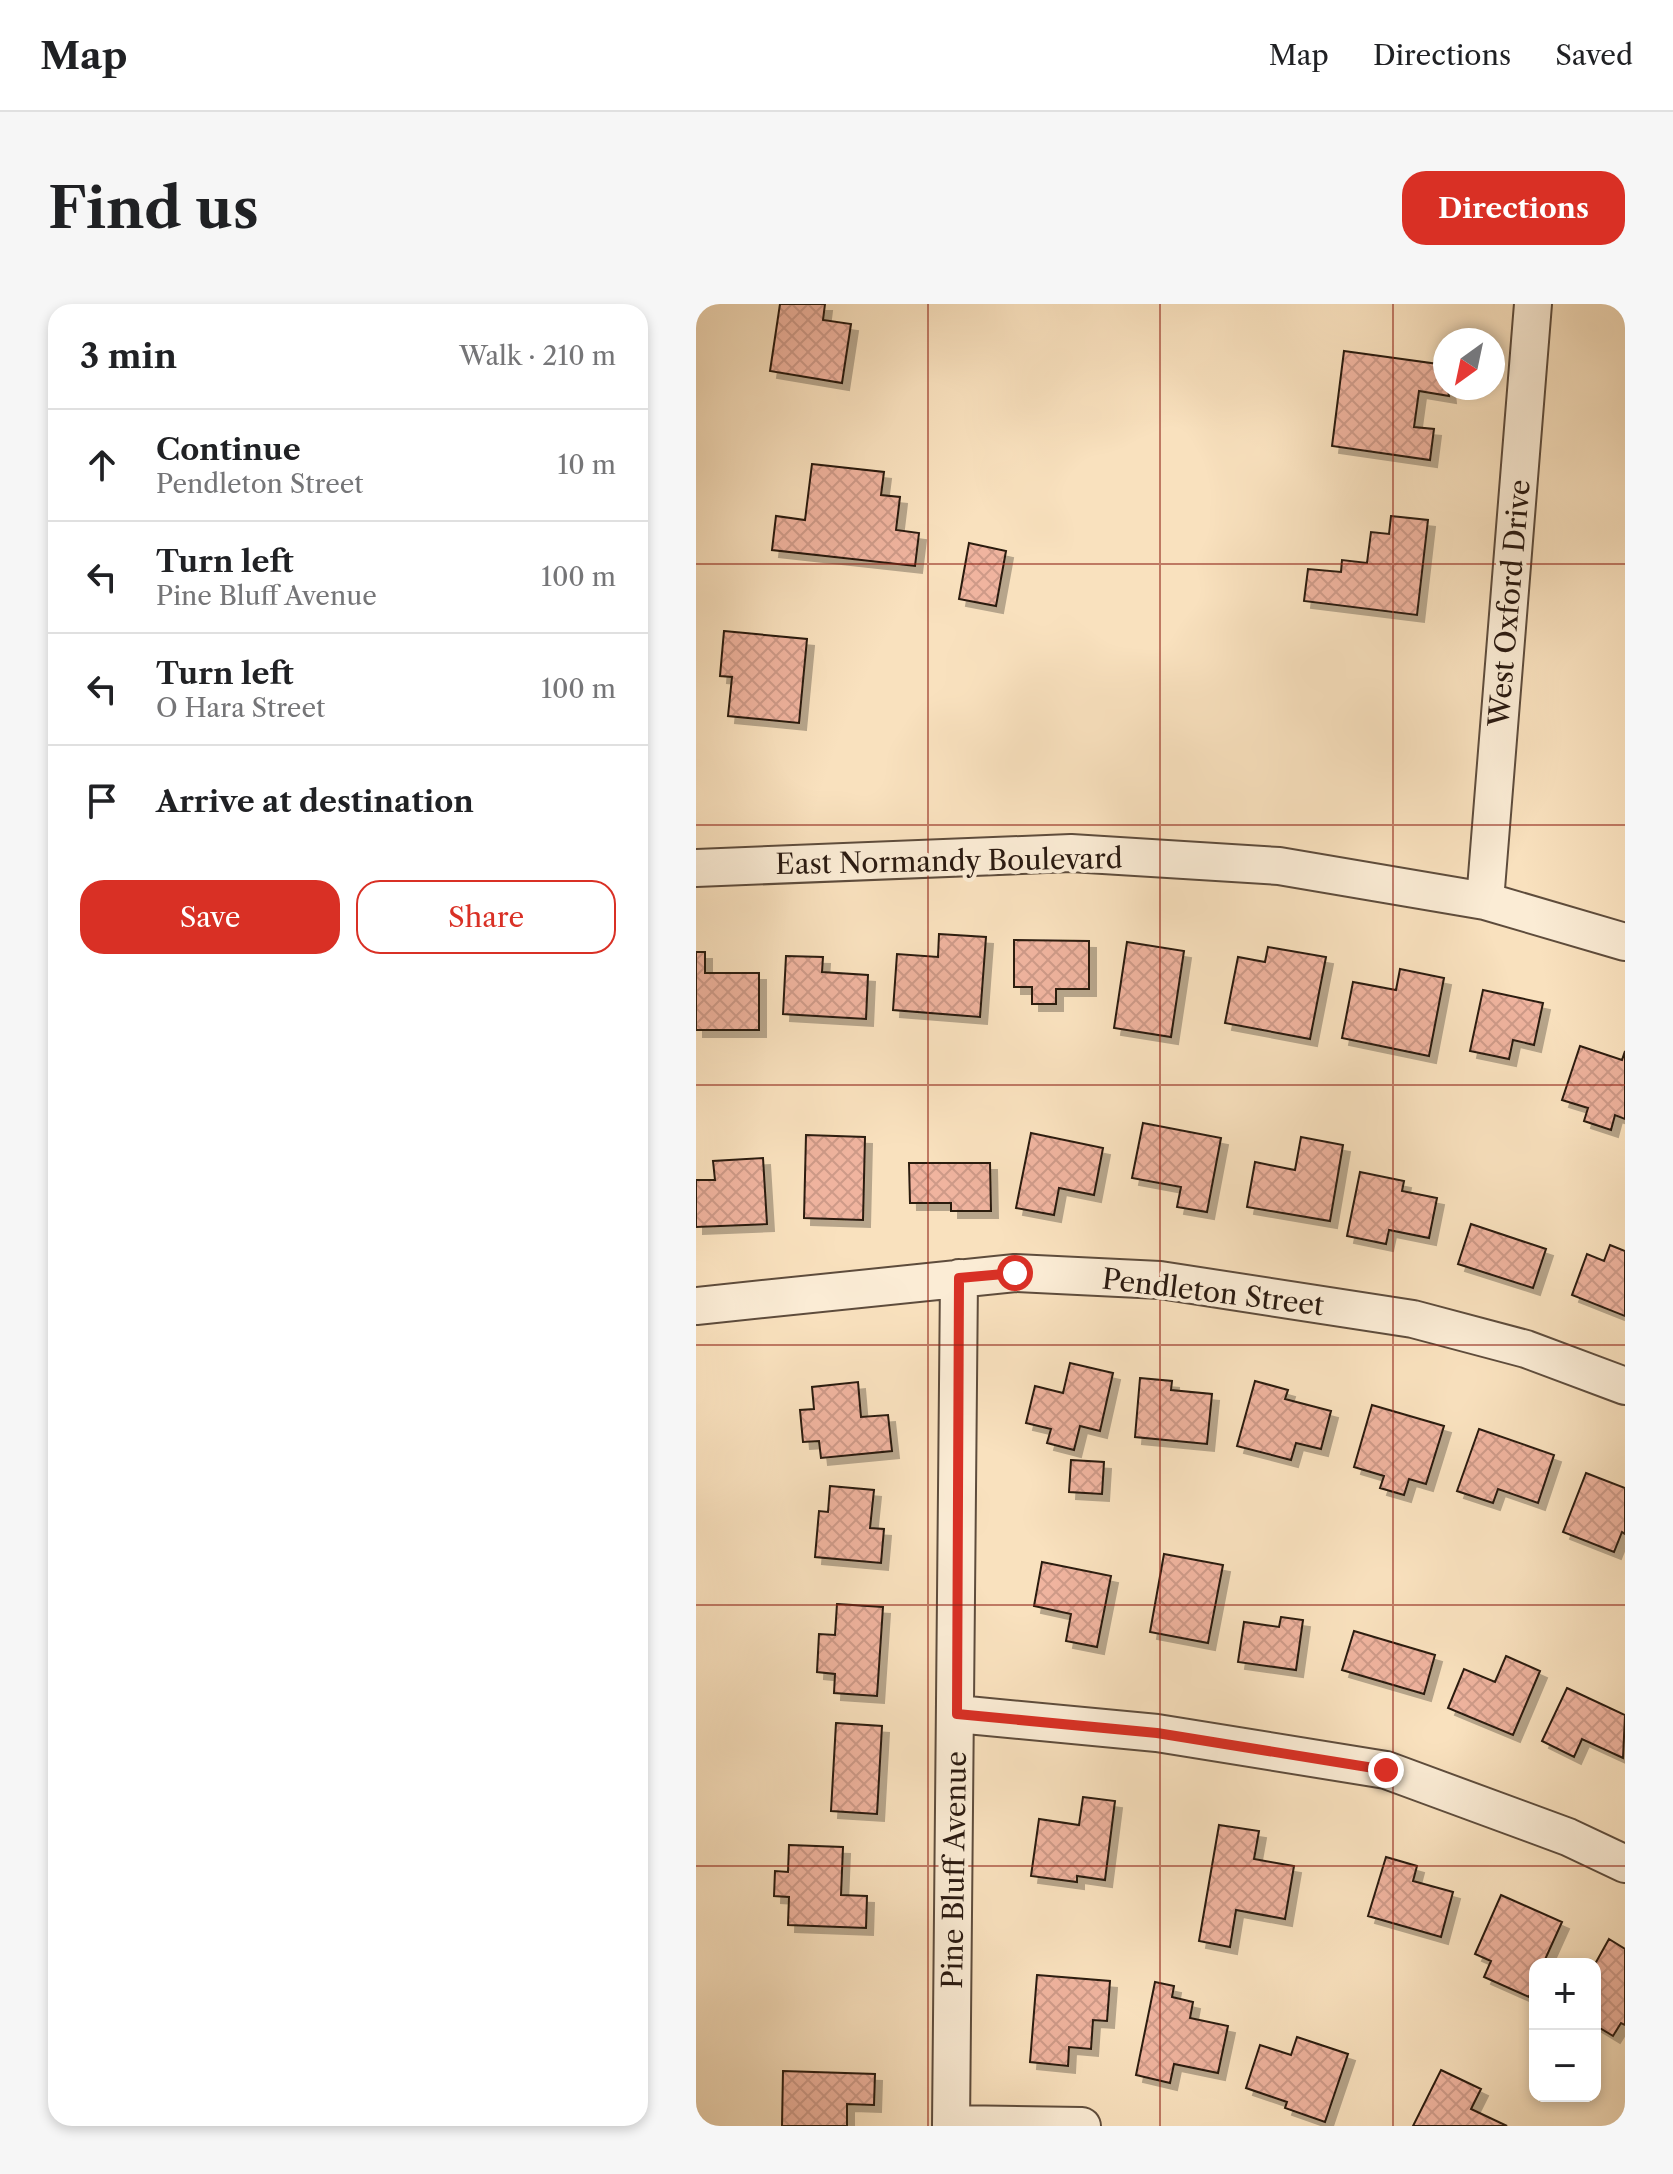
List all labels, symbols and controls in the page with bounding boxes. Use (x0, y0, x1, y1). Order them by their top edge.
text: Map (40, 32, 128, 79)
text: Map (1269, 38, 1329, 72)
text: Directions (1373, 38, 1511, 72)
text: Saved (1555, 38, 1633, 72)
button: Directions (1402, 171, 1625, 245)
text: Find us (48, 174, 259, 243)
north arrow (1433, 328, 1505, 400)
text: 3 min (80, 335, 177, 377)
text: Walk · 210 m (459, 340, 616, 372)
text: Continue (156, 431, 301, 468)
icon: ahead (80, 443, 124, 487)
text: 10 m (557, 449, 616, 481)
text: Pendleton Street (156, 468, 363, 500)
street label: West Oxford Drive (1481, 478, 1537, 729)
text: Turn left (156, 543, 293, 580)
icon: left (80, 555, 124, 599)
text: 100 m (541, 561, 616, 593)
text: Pine Bluff Avenue (156, 580, 377, 612)
text: Turn left (156, 655, 293, 692)
icon: left (80, 667, 124, 711)
text: 100 m (541, 673, 616, 705)
text: O Hara Street (156, 692, 325, 724)
icon: arrive (80, 779, 124, 823)
text: Arrive at destination (156, 783, 474, 820)
street label: East Normandy Boulevard (775, 841, 1123, 881)
button: Save (80, 880, 340, 954)
button: Share (356, 880, 616, 954)
route start (997, 1255, 1033, 1291)
street label: Pendleton Street (1100, 1262, 1326, 1322)
street label: Pine Bluff Avenue (935, 1751, 973, 1989)
route end (1368, 1752, 1404, 1788)
map controls (1529, 1958, 1601, 2102)
button: + (1529, 1958, 1601, 2030)
button: − (1529, 2030, 1601, 2102)

